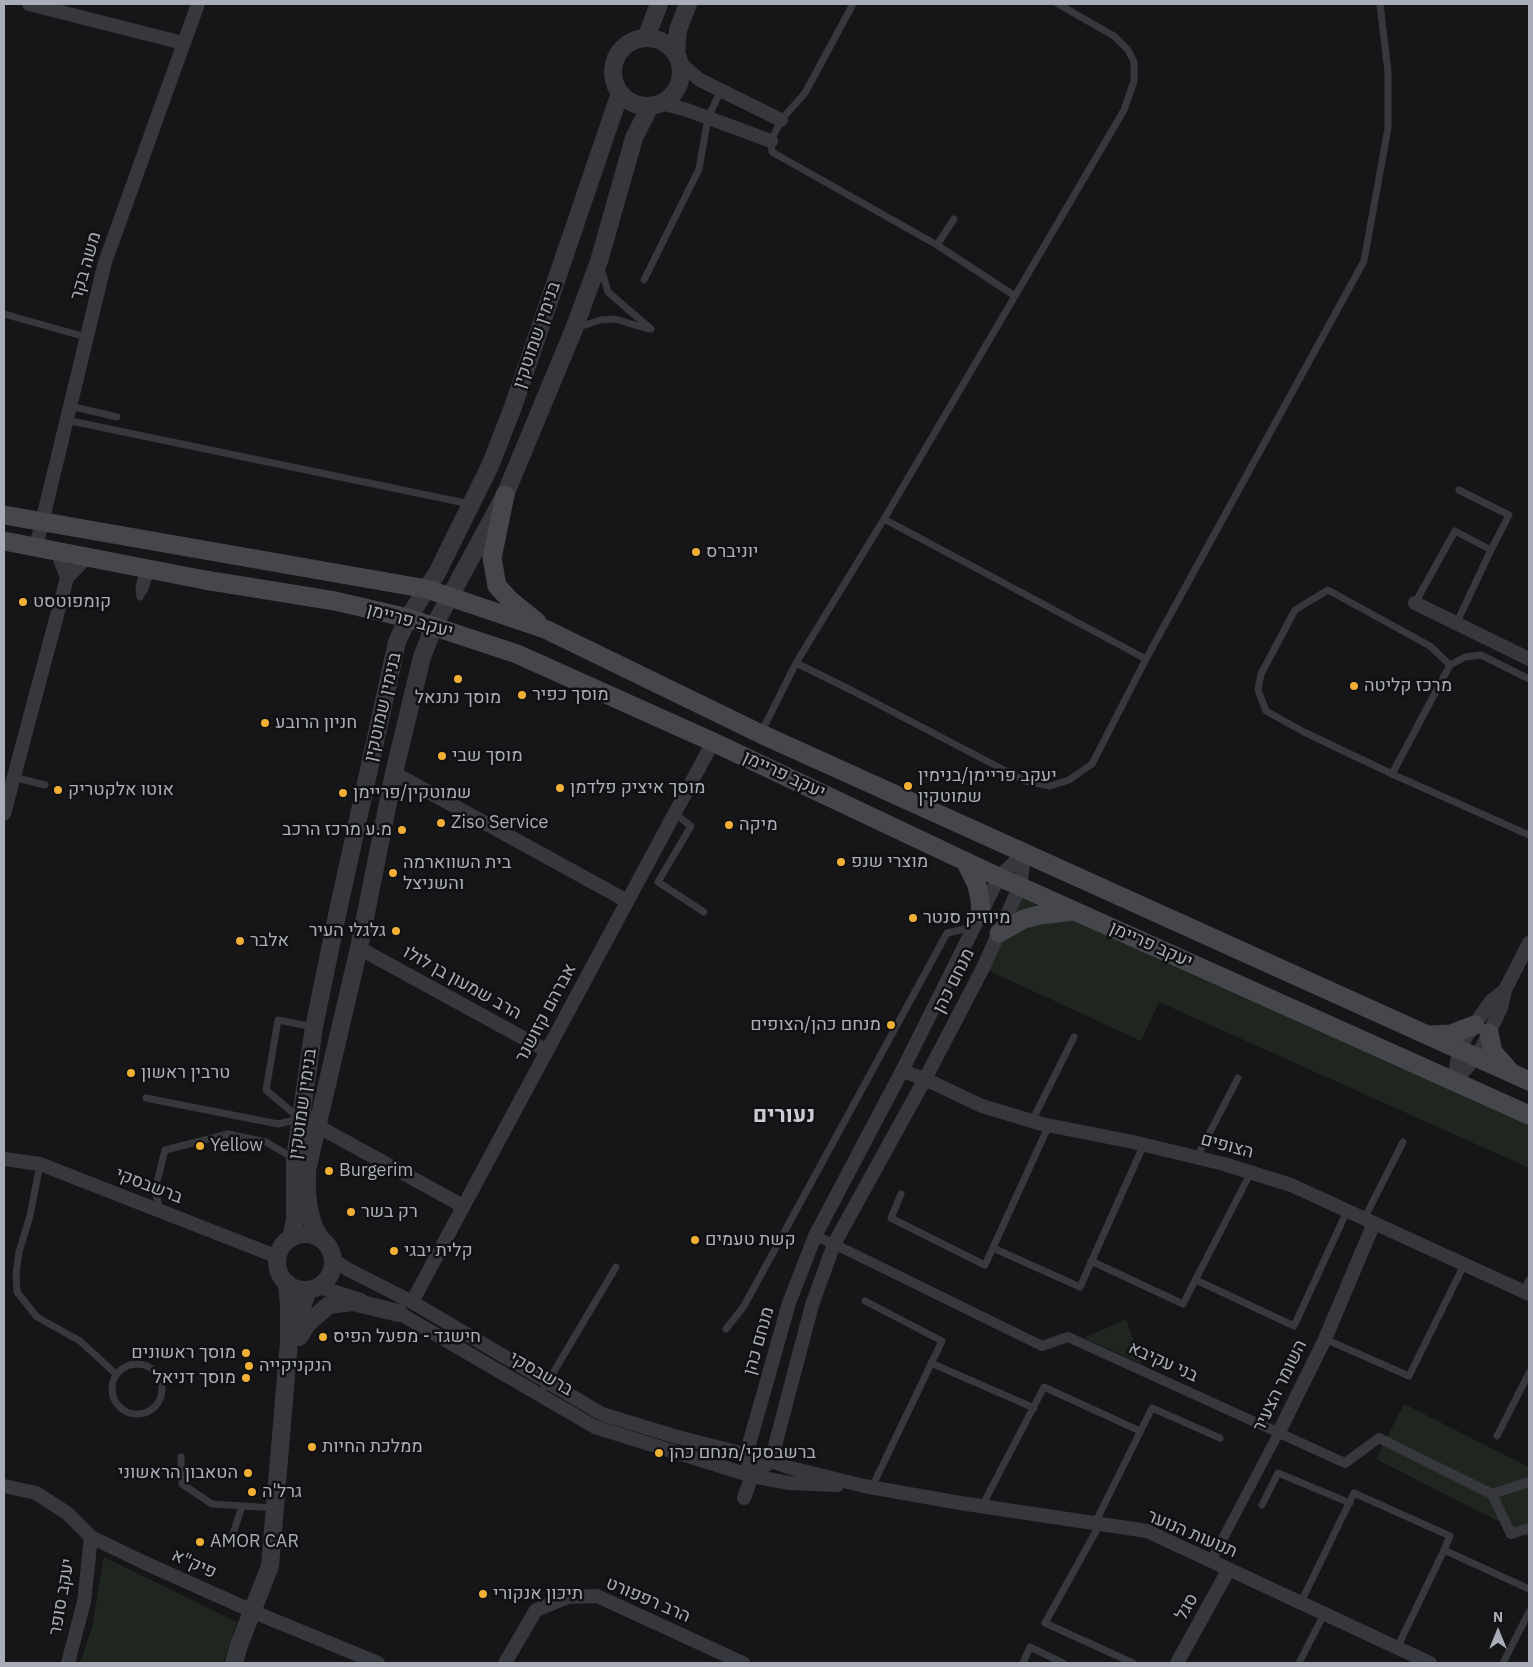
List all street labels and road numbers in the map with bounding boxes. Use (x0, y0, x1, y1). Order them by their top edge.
street label: משה בקר (66, 229, 106, 303)
street label: בנימין שמוטקין (509, 279, 565, 391)
street label: יעקב פריימן (365, 599, 455, 643)
street label: בנימין שמוטקין (360, 650, 406, 764)
street label: יעקב פריימן (739, 747, 829, 803)
street label: יעקב פריימן (1106, 917, 1196, 973)
street label: הרב שמעון בן לולו (399, 942, 525, 1024)
street label: מנחם כהן (928, 945, 980, 1017)
street label: אברהם קזושנר (511, 960, 581, 1066)
street label: בנימין שמוטקין (285, 1047, 321, 1161)
street label: הצופים (1198, 1129, 1256, 1163)
street label: ברשבסקי (112, 1163, 186, 1209)
street label: מנחם כהן (739, 1304, 779, 1378)
street label: השומר הצעיר (1248, 1336, 1312, 1436)
street label: בני עקיבא (1125, 1337, 1201, 1387)
street label: ברשבסקי (505, 1347, 577, 1401)
street label: תנועות הנוער (1144, 1505, 1240, 1563)
street label: פיק"א (168, 1545, 220, 1583)
street label: יעקב סופר (45, 1557, 79, 1637)
street label: הרב רפפורט (602, 1573, 694, 1627)
street label: סגל (1171, 1590, 1203, 1624)

